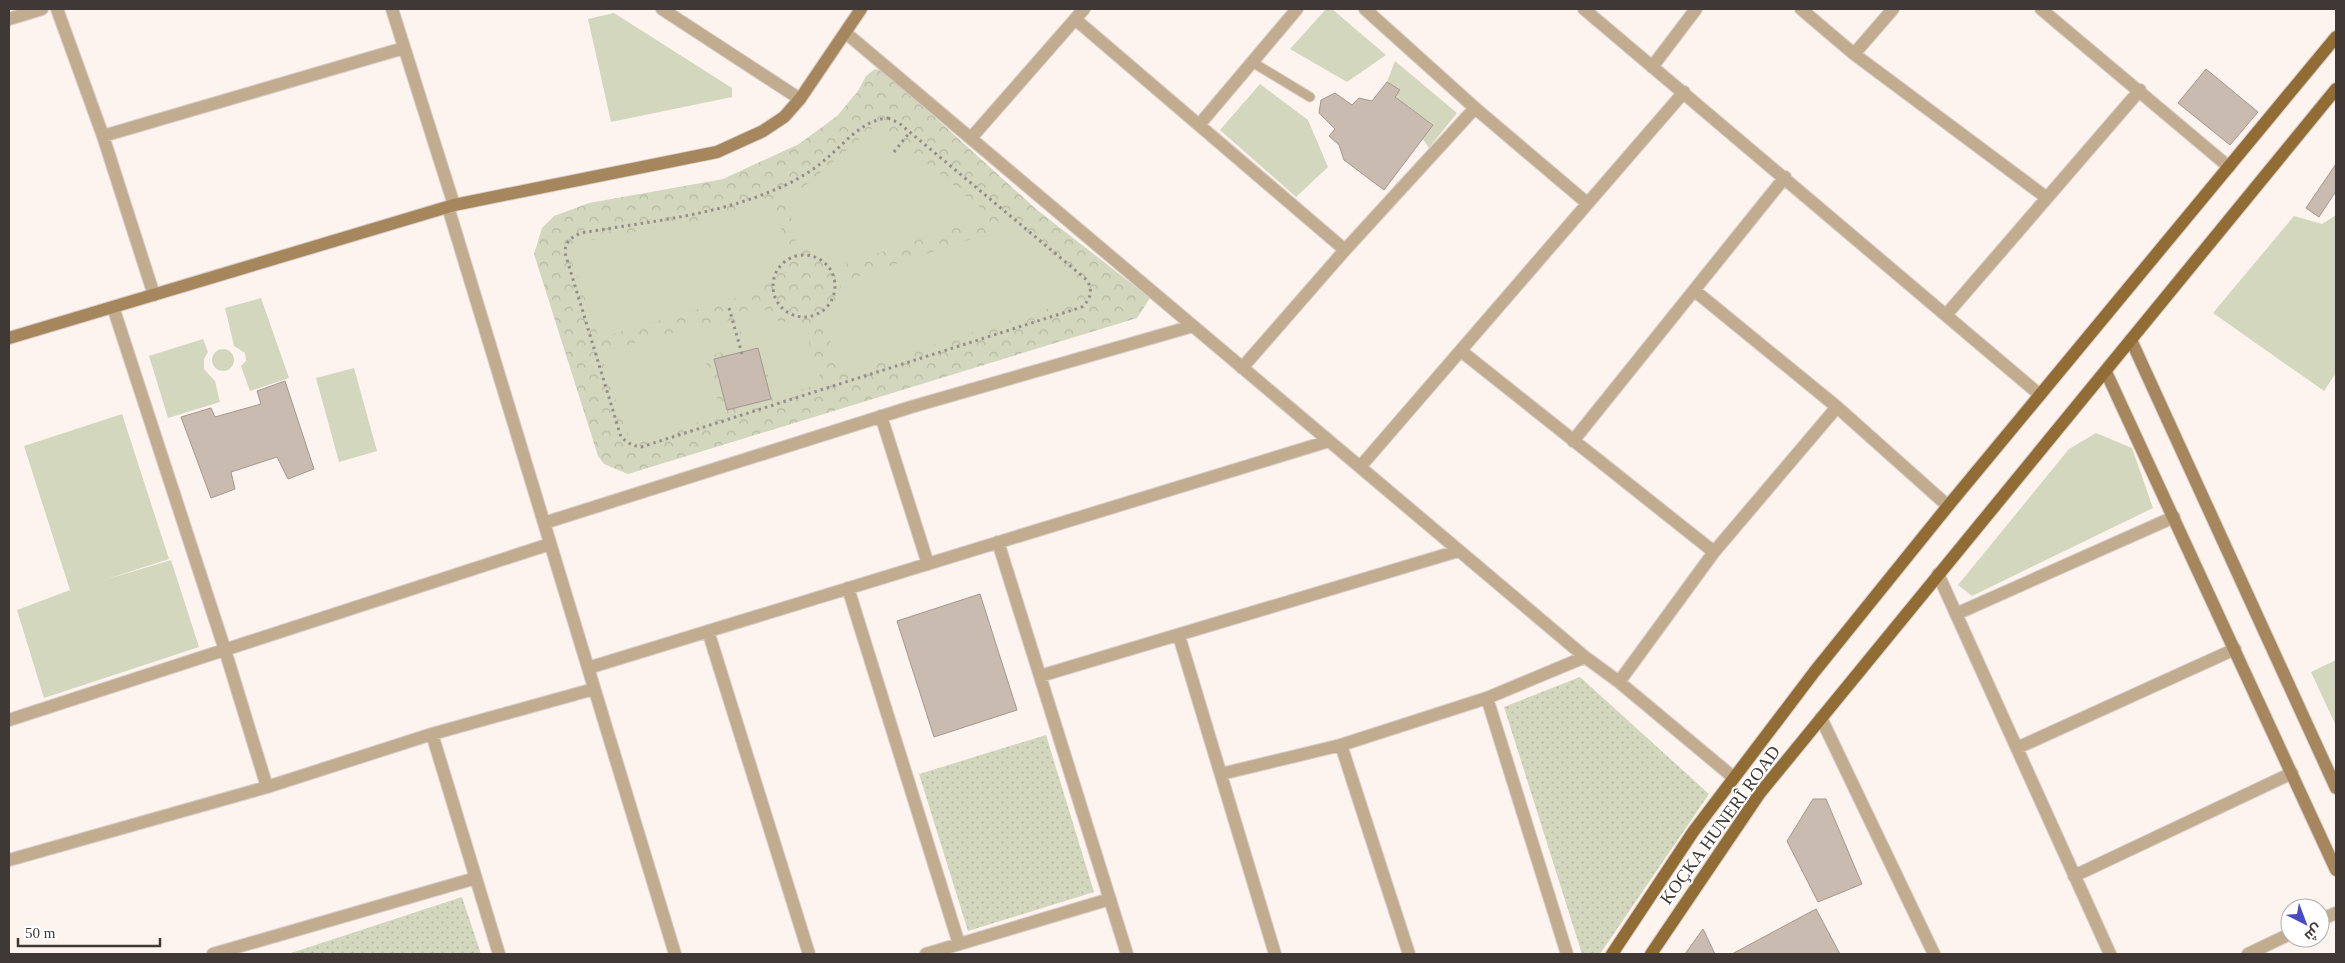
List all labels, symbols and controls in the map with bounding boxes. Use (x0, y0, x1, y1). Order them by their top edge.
street label: KOÇKA HUNERÎ ROAD (1655, 741, 1784, 908)
north arrow (2280, 898, 2330, 948)
scale bar (18, 916, 160, 948)
text: ش (2301, 920, 2326, 945)
text: 50 m (25, 925, 56, 941)

